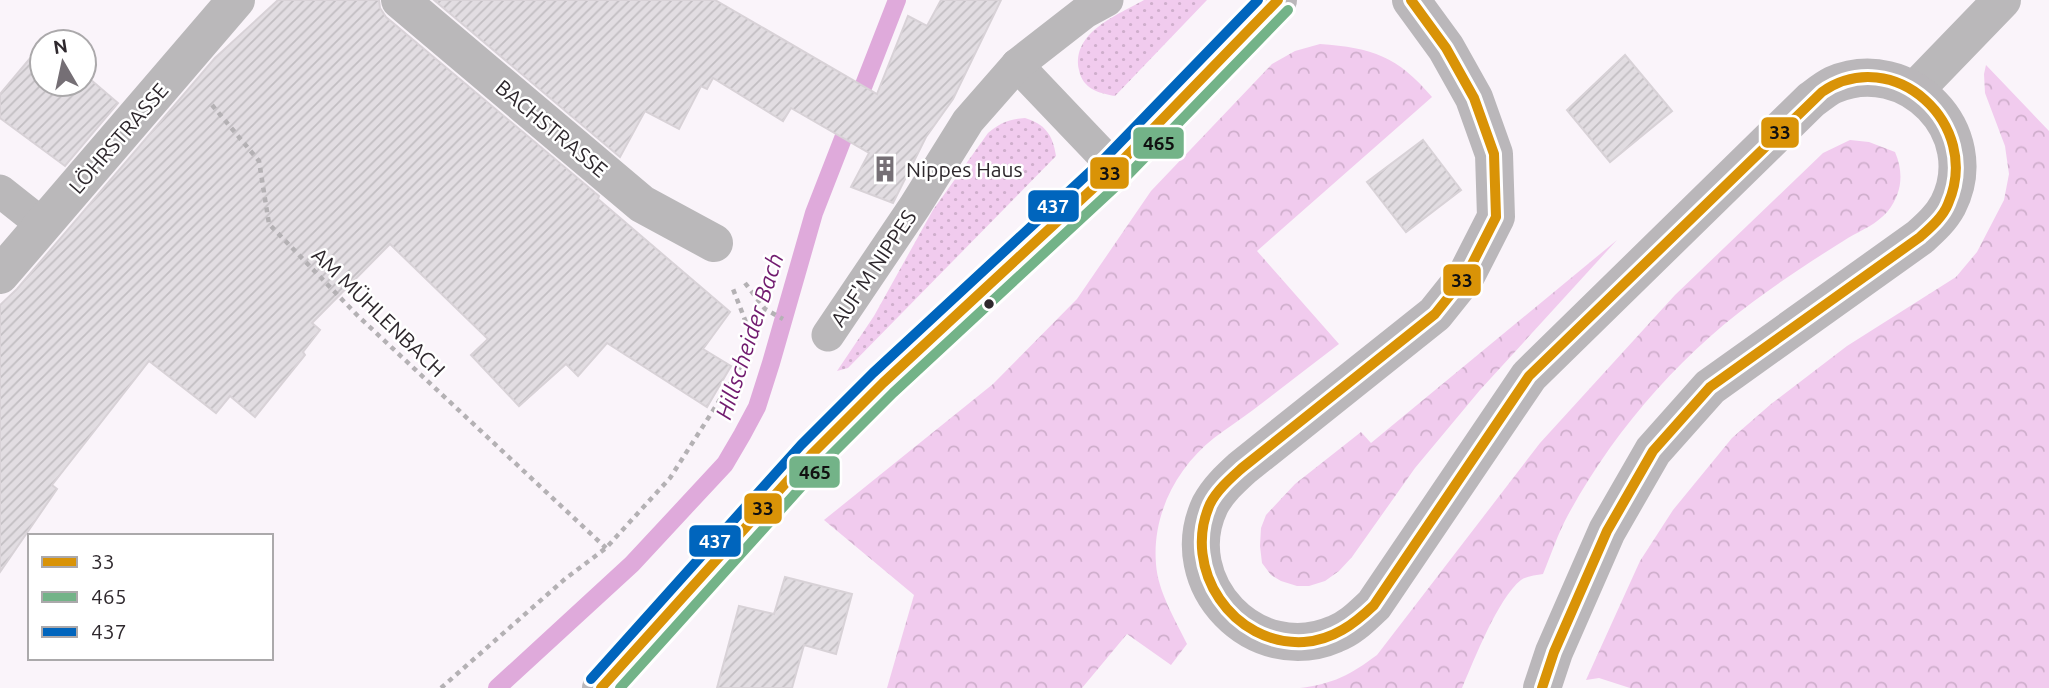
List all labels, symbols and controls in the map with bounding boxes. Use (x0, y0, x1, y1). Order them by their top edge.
north arrow (28, 28, 98, 98)
text: N (52, 34, 69, 58)
street label: BACHSTRASSE (491, 74, 613, 182)
street label: LÖHRSTRASSE (64, 78, 172, 198)
line badge: 33 (1760, 116, 1800, 149)
text: 33 (1769, 121, 1791, 143)
line badge: 465 (1132, 126, 1185, 160)
text: 465 (1143, 132, 1175, 154)
building icon: Nippes Haus (870, 154, 900, 184)
line badge: 33 (1089, 156, 1130, 190)
place label: Nippes Haus (906, 157, 1023, 181)
text: 33 (1099, 162, 1121, 184)
line badge: 437 (1027, 189, 1080, 223)
text: 437 (1037, 195, 1069, 217)
street label: AUF'M NIPPES (825, 205, 921, 331)
street label: AM MÜHLENBACH (307, 242, 451, 382)
water label: Hillscheider Bach (710, 250, 788, 422)
line badge: 33 (1442, 263, 1482, 297)
text: 33 (1451, 269, 1473, 291)
unlabelled marker (982, 297, 996, 311)
line badge: 465 (788, 455, 841, 489)
text: 465 (799, 461, 831, 483)
line badge: 33 (743, 492, 783, 525)
text: 33 (752, 497, 774, 519)
line badge: 437 (688, 524, 742, 558)
text: 437 (699, 530, 731, 552)
legend (28, 534, 273, 660)
text: 33 (91, 549, 115, 573)
text: 465 (91, 584, 127, 608)
text: 437 (91, 619, 127, 643)

